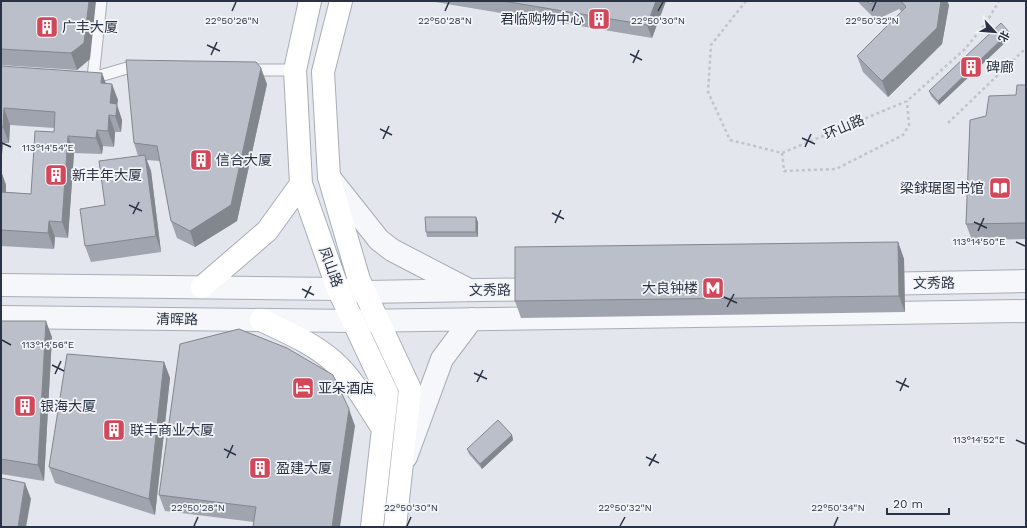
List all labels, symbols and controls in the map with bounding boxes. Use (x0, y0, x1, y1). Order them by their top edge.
building icon: 君临购物中心 (586, 6, 612, 32)
place label: 君临购物中心 (500, 11, 584, 27)
north arrow (975, 12, 1015, 52)
building icon: 广丰大厦 (34, 14, 60, 40)
text: 22°50'26"N (205, 15, 259, 26)
text: 22°50'28"N (418, 15, 472, 26)
text: 22°50'30"N (631, 15, 685, 26)
text: 22°50'32"N (845, 15, 899, 26)
place label: 广丰大厦 (62, 19, 118, 35)
text: 北 (995, 28, 1012, 44)
building icon: 碑廊 (958, 54, 984, 80)
place label: 碑廊 (986, 59, 1014, 75)
street label: 环山路 (822, 111, 866, 143)
text: 113°14'54"E (22, 142, 74, 153)
building icon: 信合大厦 (188, 147, 214, 173)
place label: 信合大厦 (216, 152, 272, 168)
building icon: 新丰年大厦 (43, 162, 69, 188)
place label: 新丰年大厦 (72, 167, 142, 183)
library icon: 梁銶琚图书馆 (987, 175, 1013, 201)
place label: 梁銶琚图书馆 (900, 180, 984, 196)
text: 113°14'50"E (953, 236, 1005, 247)
street label: 凤山路 (316, 245, 346, 289)
metro station icon: 大良钟楼 (700, 275, 726, 301)
street label: 文秀路 (913, 275, 955, 291)
place label: 大良钟楼 (642, 280, 698, 296)
street label: 文秀路 (469, 282, 511, 298)
street label: 清晖路 (156, 311, 198, 327)
text: 113°14'56"E (22, 339, 74, 350)
hotel icon: 亚朵酒店 (290, 375, 316, 401)
place label: 亚朵酒店 (318, 380, 374, 396)
building icon: 银海大厦 (12, 393, 38, 419)
place label: 银海大厦 (40, 398, 96, 414)
building icon: 联丰商业大厦 (101, 417, 127, 443)
place label: 联丰商业大厦 (130, 422, 214, 438)
text: 113°14'52"E (953, 434, 1005, 445)
building icon: 盈建大厦 (247, 455, 273, 481)
place label: 盈建大厦 (276, 460, 332, 476)
scale bar (887, 490, 949, 516)
text: 20 m (893, 497, 923, 511)
text: 22°50'28"N (171, 502, 225, 513)
text: 22°50'30"N (384, 502, 438, 513)
text: 22°50'32"N (598, 502, 652, 513)
text: 22°50'34"N (811, 502, 865, 513)

